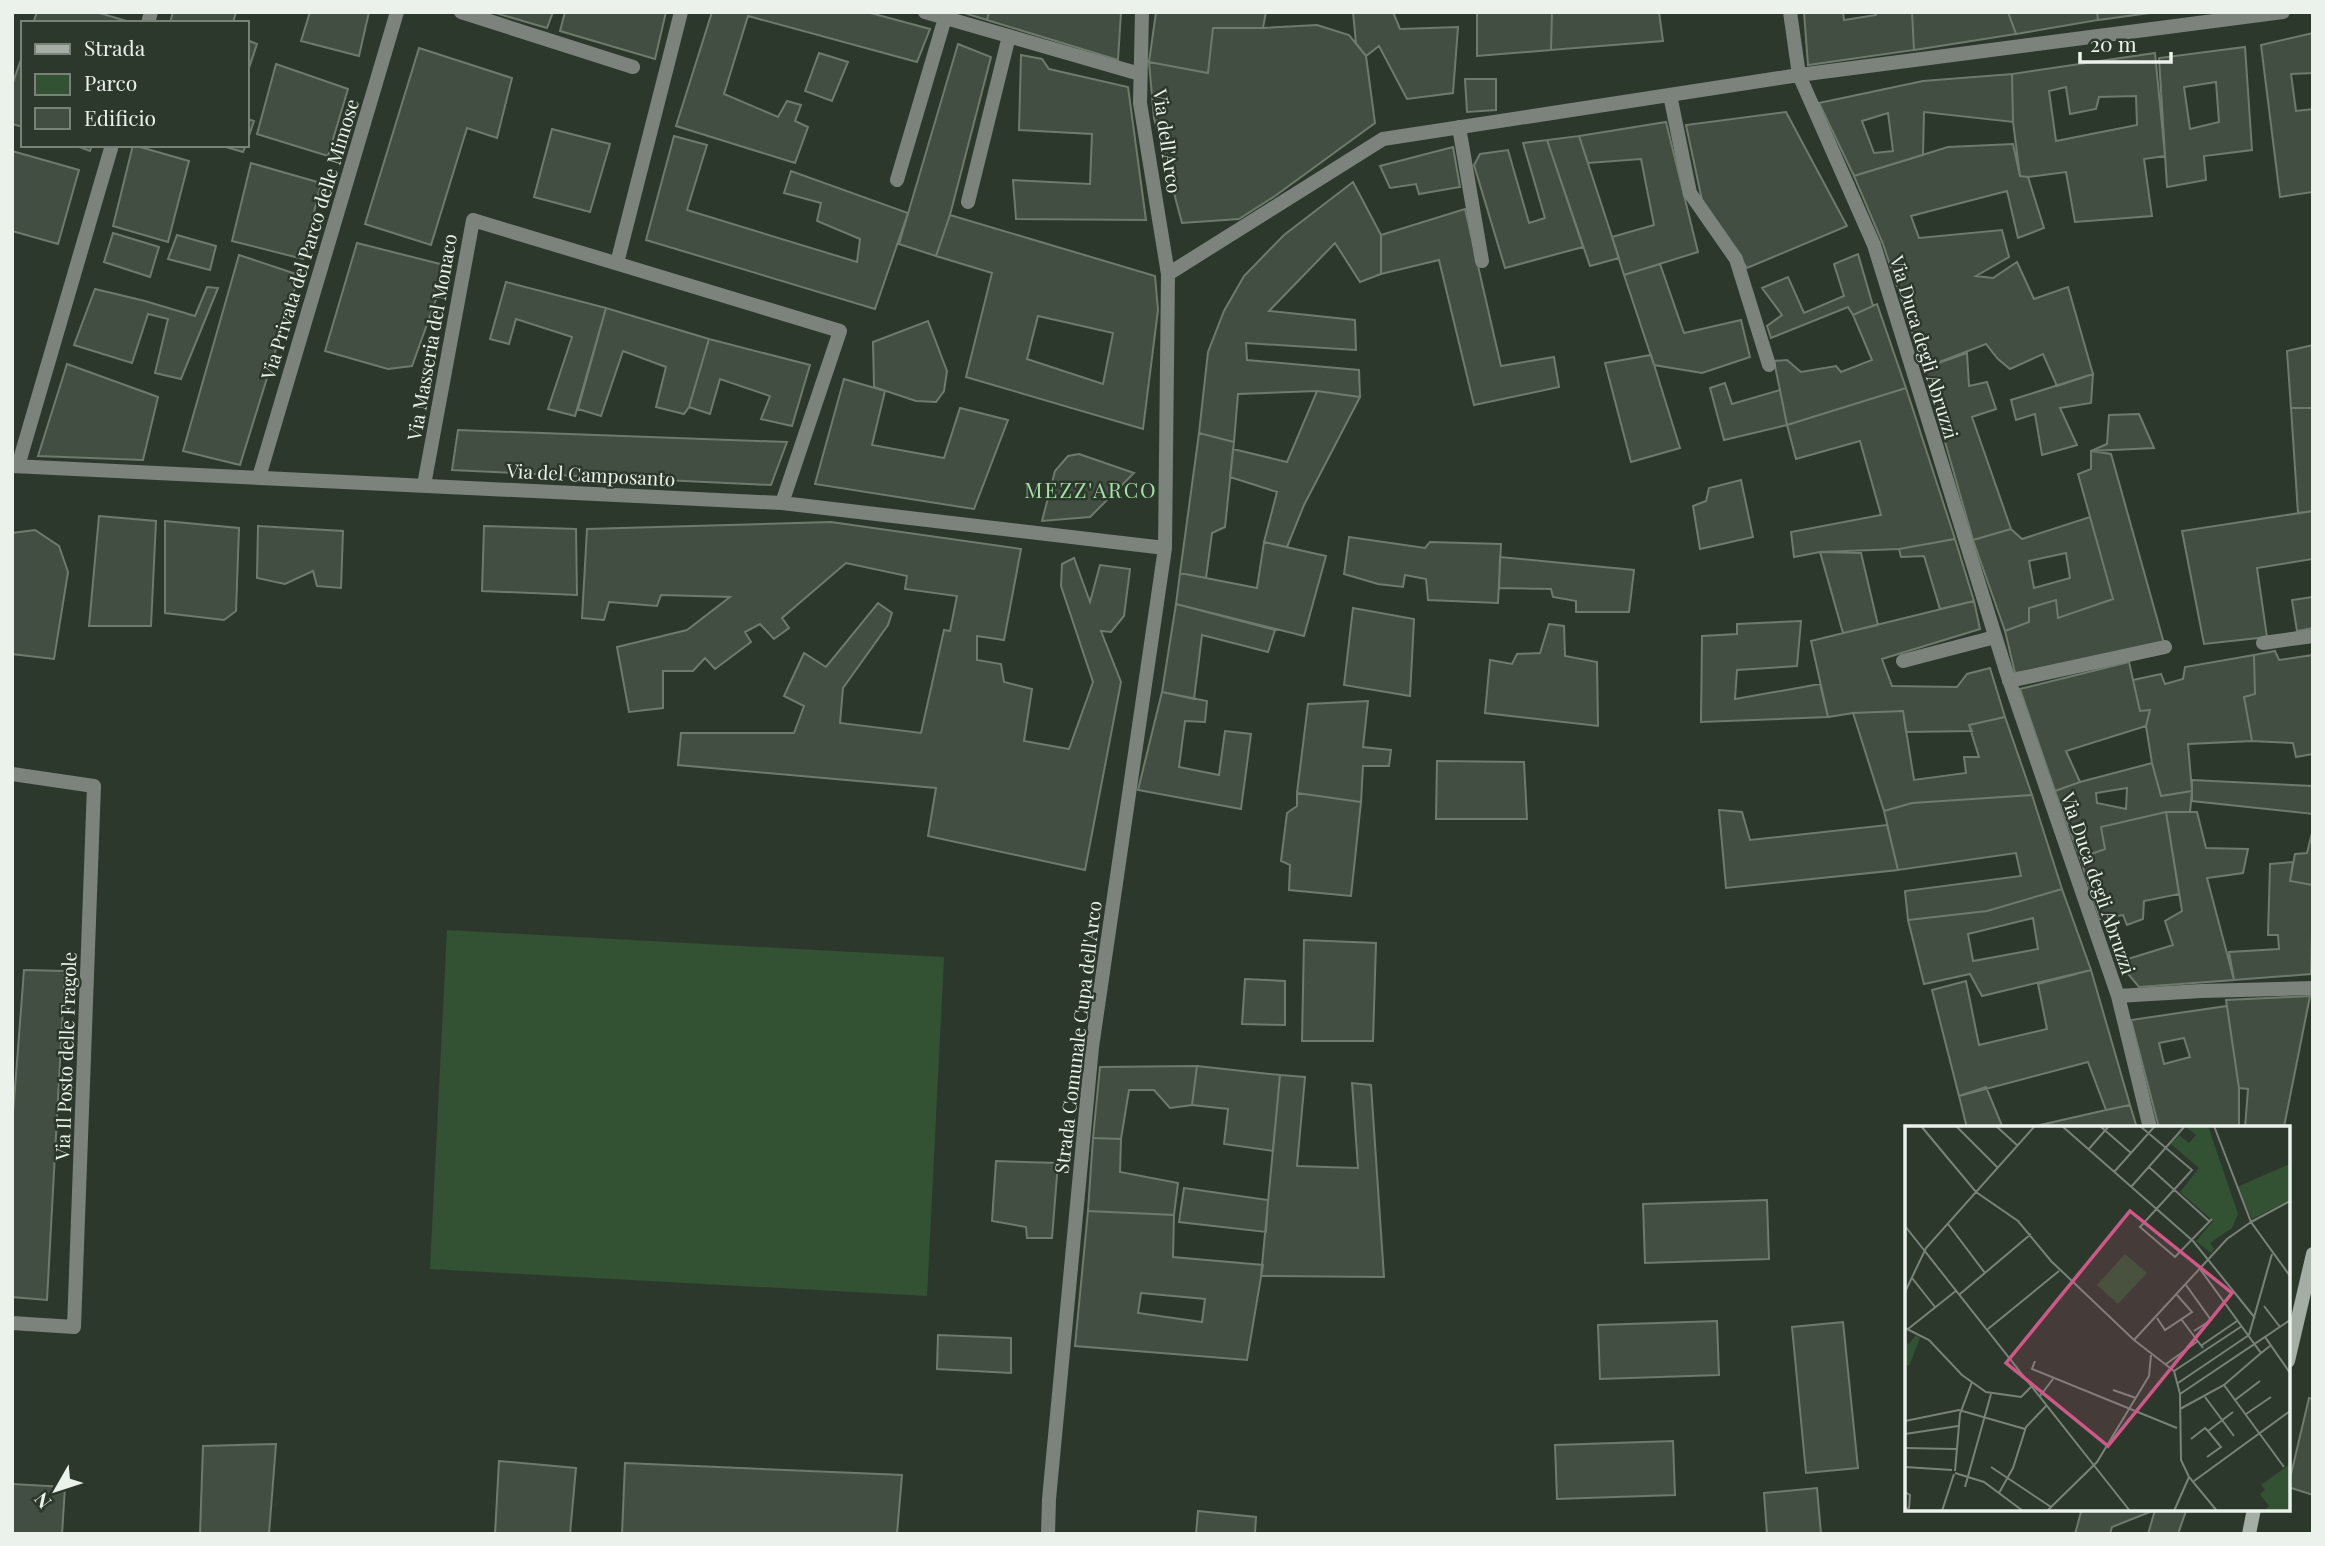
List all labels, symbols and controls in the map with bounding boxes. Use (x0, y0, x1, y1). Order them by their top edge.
legend (21, 21, 248, 147)
scale bar (2080, 21, 2171, 65)
text: 20 m (2090, 29, 2137, 57)
text: Strada (84, 33, 146, 61)
text: Parco (84, 68, 137, 96)
street label: Via dell'Arco (1148, 86, 1188, 195)
street label: Via Privata del Parco delle Mimose (254, 95, 364, 384)
text: Edificio (84, 103, 156, 131)
street label: Via Masseria del Monaco (400, 232, 462, 443)
street label: Via Duca degli Abruzzi (1884, 251, 1965, 442)
street label: Via del Camposanto (505, 457, 676, 491)
district label: MEZZ'ARCO (1024, 475, 1158, 503)
street label: Via Duca degli Abruzzi (2055, 788, 2142, 978)
street label: Strada Comunale Cupa dell'Arco (1047, 899, 1107, 1175)
street label: Via Il Posto delle Fragole (48, 951, 82, 1162)
inset map (1905, 1126, 2290, 1511)
north arrow (21, 1455, 91, 1525)
text: N (27, 1488, 56, 1515)

